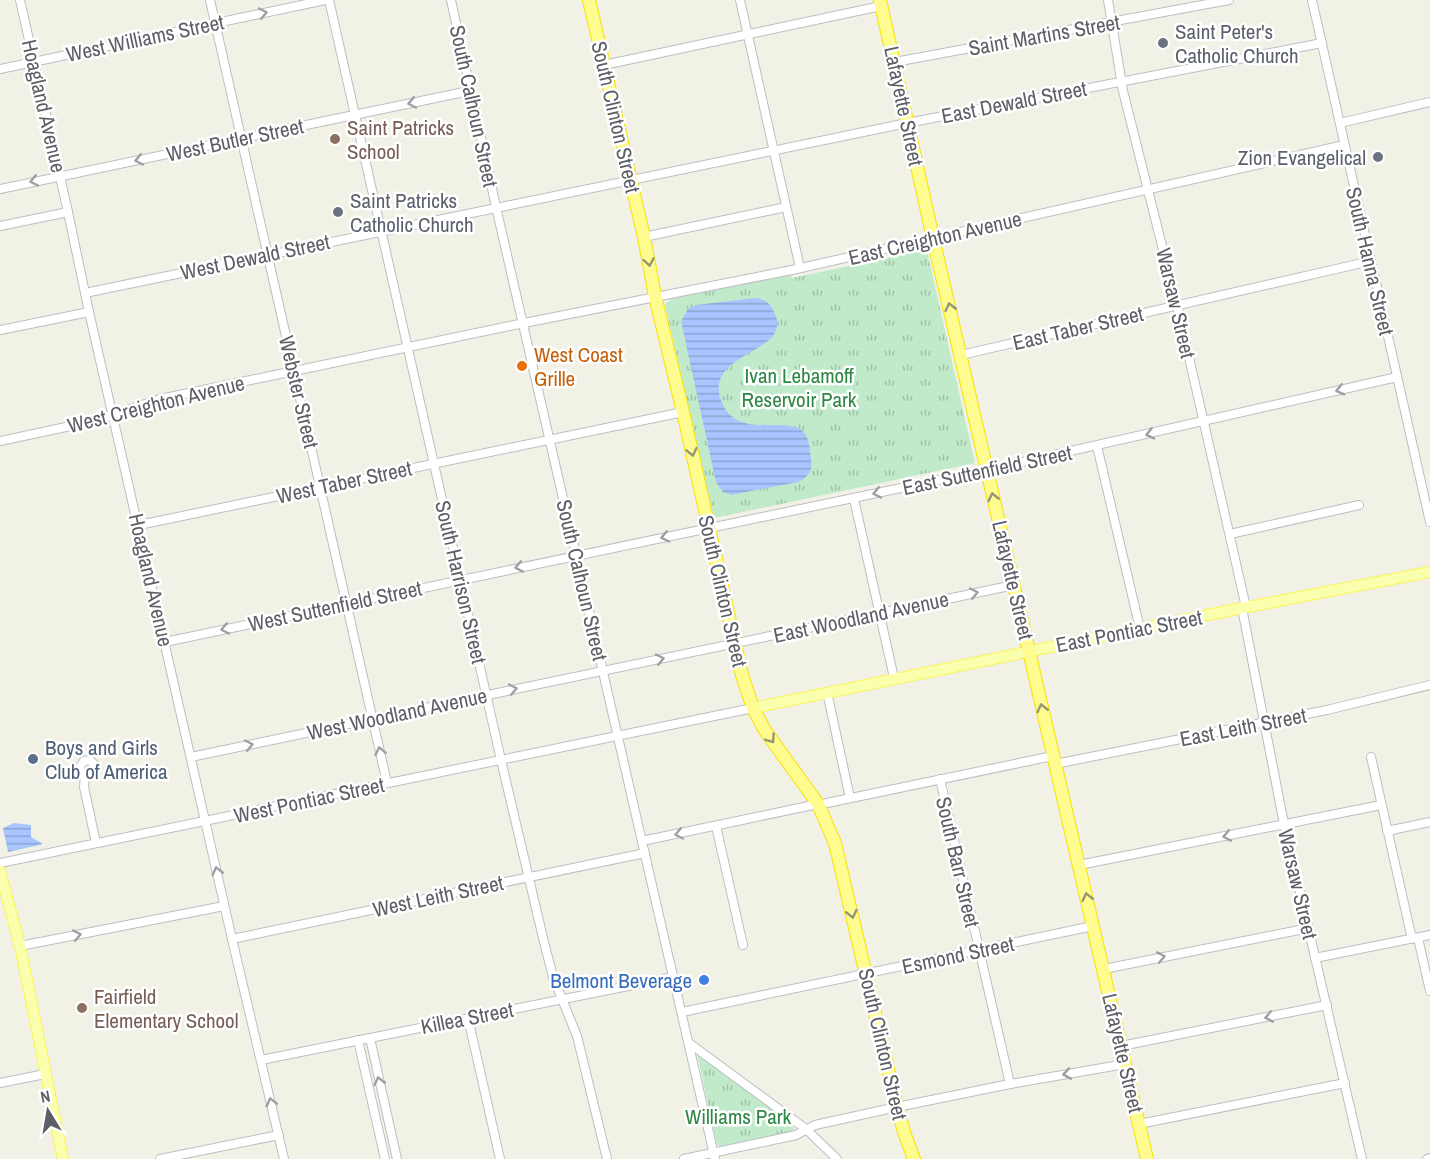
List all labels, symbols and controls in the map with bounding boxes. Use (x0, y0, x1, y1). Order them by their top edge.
street label: West Williams Street (64, 7, 227, 69)
street label: Saint Martins Street (966, 7, 1122, 63)
one-way arrow (257, 8, 267, 21)
place label: Saint Peter's Catholic Church (1175, 17, 1298, 70)
street label: South Calhoun Street (443, 22, 505, 190)
marker: Saint Peter's Catholic Church (1156, 36, 1170, 50)
street label: Hoagland Avenue (15, 37, 73, 175)
street label: South Clinton Street (584, 38, 648, 196)
street label: Lafayette Street (877, 44, 931, 169)
street label: East Dewald Street (939, 74, 1089, 130)
one-way arrow (407, 96, 417, 109)
street label: West Butler Street (164, 111, 306, 169)
place label: Saint Patricks School (347, 113, 454, 166)
marker: Saint Patricks School (328, 132, 342, 146)
place label: Zion Evangelical (1238, 143, 1366, 172)
marker: Zion Evangelical (1371, 150, 1385, 164)
one-way arrow (134, 153, 144, 166)
one-way arrow (29, 174, 39, 187)
street label: South Hanna Street (1339, 184, 1401, 338)
place label: Saint Patricks Catholic Church (350, 186, 473, 239)
street label: East Creighton Avenue (846, 204, 1024, 272)
marker: Saint Patricks Catholic Church (331, 205, 345, 219)
street label: West Dewald Street (178, 227, 332, 287)
street label: Warsaw Street (1149, 245, 1203, 361)
one-way arrow (642, 257, 654, 266)
street label: East Taber Street (1010, 299, 1146, 357)
one-way arrow (944, 302, 957, 312)
street label: Webster Street (272, 333, 326, 451)
place label: West Coast Grille (534, 340, 623, 393)
marker: West Coast Grille (515, 359, 529, 373)
park label: Ivan Lebamoff Reservoir Park (742, 361, 857, 414)
street label: West Creighton Avenue (65, 368, 247, 440)
one-way arrow (1335, 383, 1345, 396)
one-way arrow (1145, 426, 1155, 439)
street label: East Suttenfield Street (900, 438, 1075, 502)
one-way arrow (685, 446, 698, 456)
street label: West Taber Street (274, 453, 415, 510)
one-way arrow (872, 486, 882, 499)
one-way arrow (988, 492, 1001, 502)
street label: South Calhoun Street (549, 497, 615, 664)
street label: South Harrison Street (428, 498, 494, 667)
street label: Hoagland Avenue (122, 511, 180, 649)
street label: South Clinton Street (691, 512, 755, 670)
street label: Lafayette Street (985, 517, 1041, 643)
one-way arrow (661, 530, 671, 543)
one-way arrow (514, 560, 524, 573)
street label: West Suttenfield Street (246, 573, 425, 639)
street label: East Woodland Avenue (771, 584, 951, 650)
one-way arrow (969, 587, 979, 600)
street label: East Pontiac Street (1053, 603, 1205, 659)
one-way arrow (221, 622, 231, 635)
one-way arrow (655, 653, 665, 666)
street label: West Woodland Avenue (305, 681, 489, 747)
one-way arrow (508, 684, 518, 697)
street label: East Leith Street (1177, 700, 1309, 753)
one-way arrow (1036, 703, 1049, 713)
place label: Boys and Girls Club of America (45, 733, 168, 786)
one-way arrow (764, 733, 775, 744)
one-way arrow (243, 739, 253, 752)
one-way arrow (375, 747, 388, 757)
marker: Boys and Girls Club of America (26, 752, 40, 766)
street label: West Pontiac Street (231, 770, 387, 830)
street label: South Barr Street (929, 794, 987, 930)
street label: Warsaw Street (1271, 826, 1325, 942)
one-way arrow (674, 827, 684, 840)
one-way arrow (1222, 829, 1232, 842)
one-way arrow (211, 867, 224, 877)
street label: West Leith Street (370, 868, 506, 924)
one-way arrow (1081, 893, 1094, 903)
one-way arrow (845, 908, 858, 918)
one-way arrow (72, 929, 82, 942)
street label: Esmond Street (899, 929, 1017, 981)
one-way arrow (1156, 951, 1166, 964)
street label: South Clinton Street (851, 965, 915, 1123)
place label: Belmont Beverage (550, 966, 692, 995)
marker: Belmont Beverage (697, 973, 711, 987)
place label: Fairfield Elementary School (94, 982, 239, 1035)
street label: Lafayette Street (1095, 990, 1151, 1116)
street label: Killea Street (418, 995, 516, 1041)
marker: Fairfield Elementary School (75, 1001, 89, 1015)
one-way arrow (1265, 1010, 1275, 1023)
one-way arrow (1063, 1067, 1073, 1080)
one-way arrow (374, 1077, 387, 1087)
north arrow (18, 1081, 78, 1141)
text: N (38, 1085, 52, 1108)
one-way arrow (265, 1097, 278, 1107)
park label: Williams Park (685, 1102, 791, 1131)

